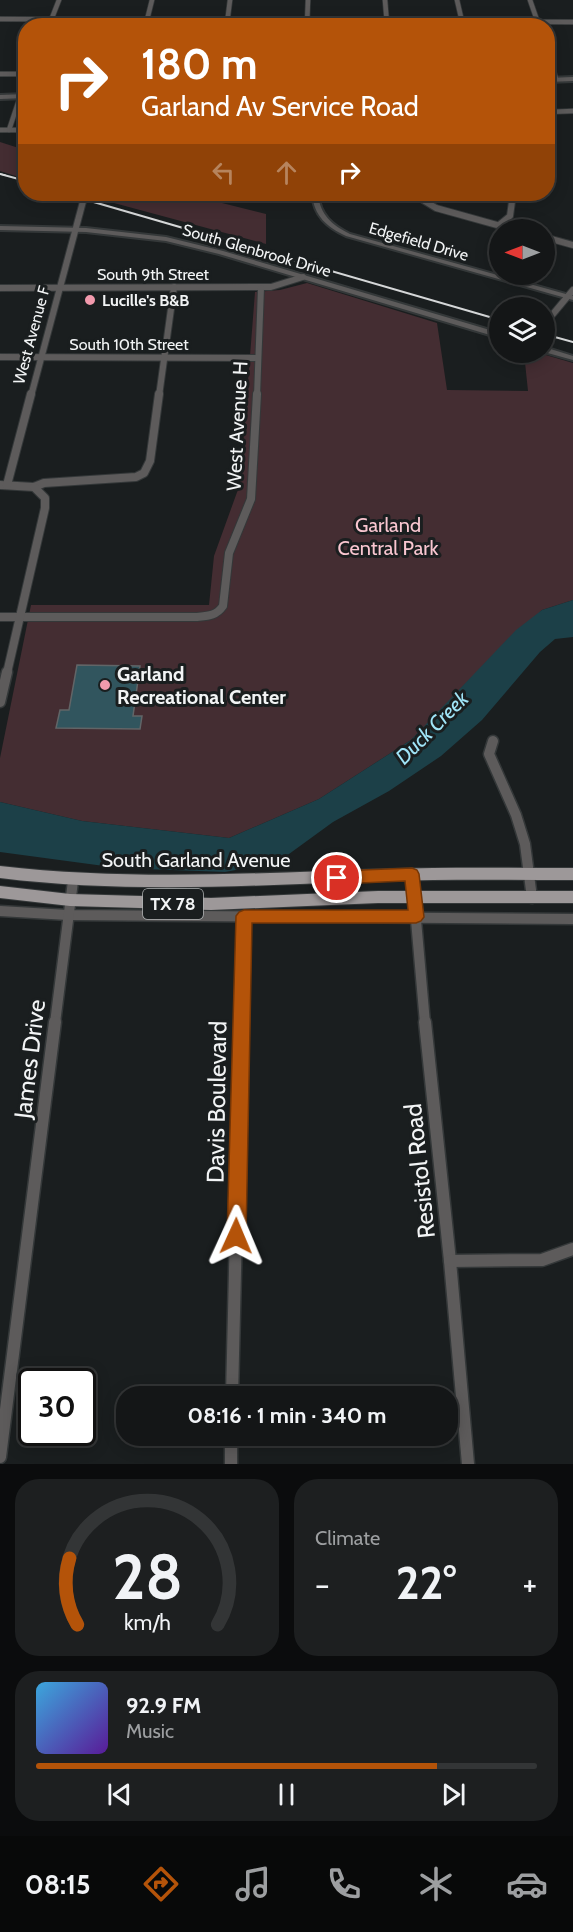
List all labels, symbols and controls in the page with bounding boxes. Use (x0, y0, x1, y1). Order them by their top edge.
text: 180 m (141, 38, 257, 90)
icon: right (42, 42, 120, 120)
text: Garland Av Service Road (141, 90, 419, 123)
icon: left (207, 156, 240, 189)
icon: ahead (270, 156, 303, 189)
icon: right (333, 156, 366, 189)
street label: Edgefield Drive (367, 218, 471, 265)
north arrow (489, 219, 555, 285)
map controls (489, 219, 555, 363)
street label: South Glenbrook Drive (180, 220, 333, 281)
street label: South 9th Street (97, 265, 210, 284)
street label: West Avenue F (9, 283, 54, 386)
place label: Lucille's B&B (102, 291, 189, 310)
marker: Lucille's B&B (83, 293, 97, 307)
button: layers (489, 297, 555, 363)
street label: South 10th Street (69, 335, 189, 354)
street label: West Avenue H (222, 360, 252, 492)
park label: Garland Central Park (337, 513, 439, 560)
place label: Garland Recreational Center (117, 662, 286, 709)
marker: Garland Recreational Center (98, 678, 112, 692)
water label: Duck Creek (390, 685, 474, 769)
street label: South Garland Avenue (101, 848, 291, 872)
pin (311, 852, 362, 903)
icon: arrive (320, 861, 353, 894)
road number: TX 78 (143, 889, 203, 919)
street label: James Drive (8, 998, 51, 1121)
street label: Davis Boulevard (201, 1021, 232, 1183)
street label: Resistol Road (398, 1102, 441, 1240)
position arrow (204, 1204, 268, 1268)
speed limit sign: 30 (18, 1368, 96, 1446)
text: 08:16 · 1 min · 340 m (188, 1402, 386, 1429)
text: Climate (315, 1526, 380, 1550)
text: 28 (112, 1539, 182, 1615)
text: 22° (396, 1556, 456, 1610)
text: − (315, 1564, 330, 1604)
text: + (522, 1564, 537, 1604)
text: km/h (124, 1609, 170, 1635)
text: 92.9 FM (126, 1692, 201, 1719)
text: Music (126, 1719, 174, 1743)
icon: previous (103, 1778, 136, 1811)
icon: pause (270, 1778, 303, 1811)
icon: next (437, 1778, 470, 1811)
icon: directions (140, 1863, 182, 1905)
icon: music (232, 1863, 274, 1905)
icon: phone (323, 1863, 365, 1905)
icon: climate (415, 1863, 457, 1905)
icon: car (506, 1863, 548, 1905)
text: 08:15 (25, 1868, 91, 1901)

